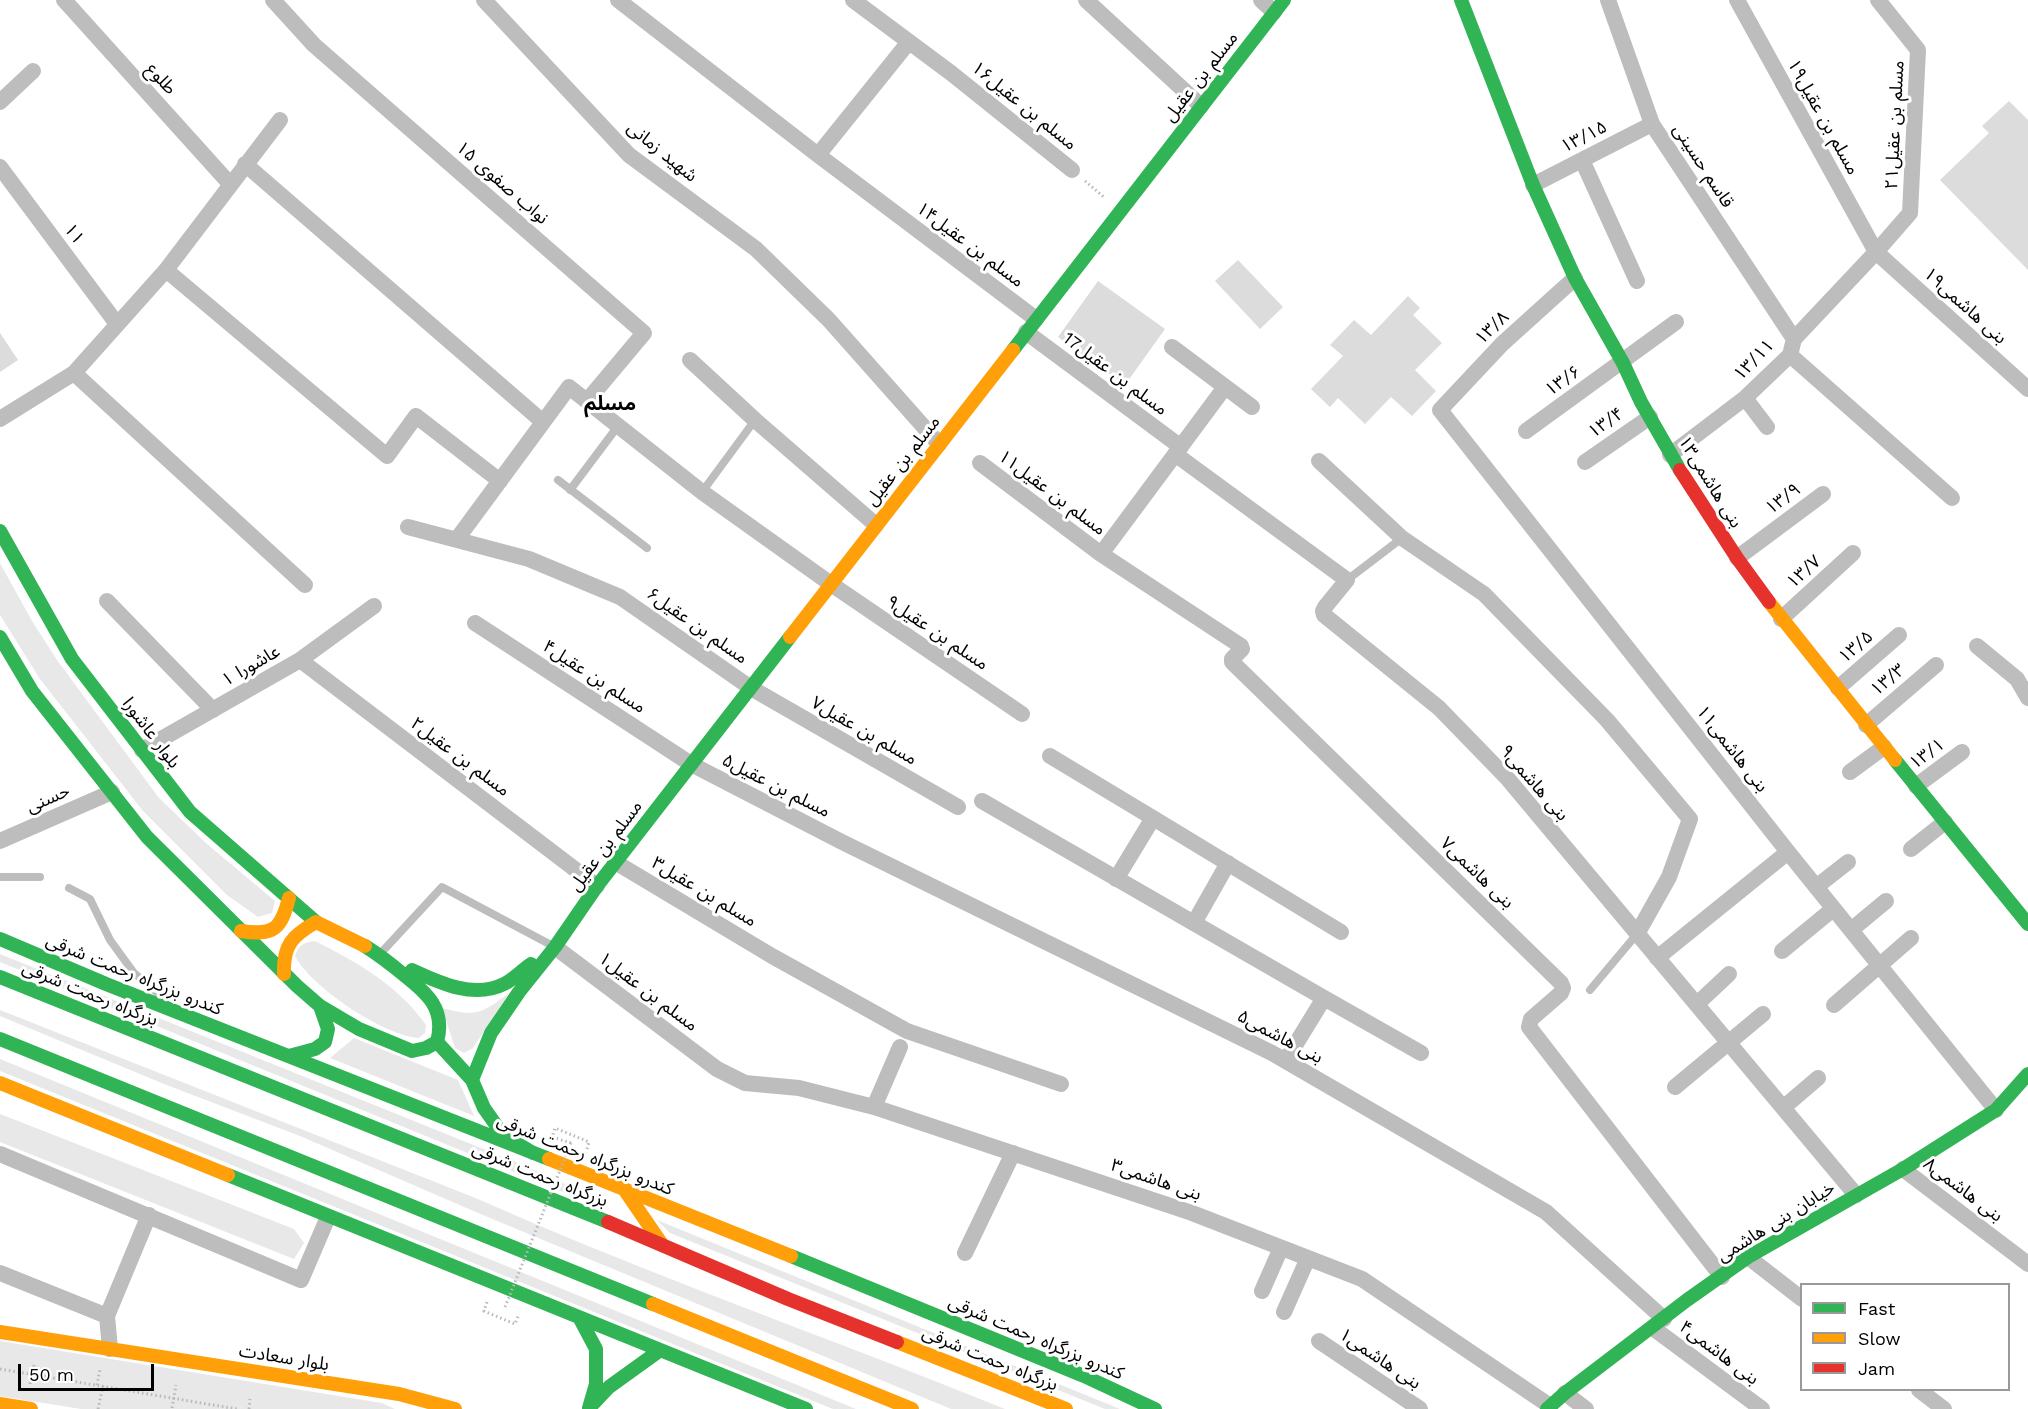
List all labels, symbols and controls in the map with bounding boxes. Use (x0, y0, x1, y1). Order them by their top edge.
street label: مسلم بن عقیل (1159, 28, 1243, 126)
street label: مسلم بن عقیل۱۹ (1782, 55, 1864, 179)
street label: مسلم بن عقیل۱۶ (967, 57, 1081, 155)
street label: طلوع (141, 59, 181, 99)
street label: مسلم بن عقیل۲۱ (1881, 60, 1909, 190)
street label: ۱۳/۱۵ (1557, 116, 1611, 158)
street label: شهید زمانی (622, 117, 702, 187)
street label: قاسم حسینی (1668, 120, 1738, 212)
street label: نواب صفوی ۱۵ (451, 137, 553, 229)
street label: مسلم بن عقیل۱۴ (912, 198, 1028, 292)
street label: ۱۱ (59, 219, 89, 249)
street label: بنی هاشمی۱۹ (1919, 263, 2011, 349)
street label: ۱۳/۸ (1471, 307, 1513, 349)
street label: مسلم بن عقیل17 (1058, 328, 1172, 420)
street label: ۱۳/۱۱ (1729, 335, 1779, 385)
street label: ۱۳/۶ (1541, 361, 1585, 401)
district label: مسلم (584, 392, 636, 416)
street label: ۱۳/۴ (1584, 403, 1628, 443)
street label: مسلم بن عقیل (861, 412, 945, 510)
street label: بنی هاشمی۱۳ (1673, 432, 1747, 532)
street label: مسلم بن عقیل۱۱ (994, 446, 1110, 540)
street label: ۱۳/۹ (1761, 479, 1805, 519)
street label: ۱۳/۷ (1782, 551, 1826, 593)
street label: مسلم بن عقیل۶ (642, 583, 752, 669)
street label: مسلم بن عقیل۹ (882, 591, 992, 675)
street label: ۱۳/۵ (1834, 626, 1878, 668)
street label: مسلم بن عقیل۴ (538, 636, 650, 718)
street label: عاشورا ۱ (218, 641, 284, 691)
street label: ۱۳/۳ (1866, 659, 1910, 701)
street label: مسلم بن عقیل۷ (807, 692, 921, 770)
street label: بلوار عاشورا (117, 693, 185, 773)
street label: بنی هاشمی۱۱ (1691, 701, 1773, 797)
street label: مسلم بن عقیل۲ (406, 713, 514, 801)
street label: ۱۳/۱ (1905, 734, 1949, 774)
street label: بنی هاشمی۹ (1495, 740, 1573, 826)
street label: مسلم بن عقیل۵ (718, 749, 834, 823)
street label: حسنی (23, 780, 73, 818)
street label: مسلم بن عقیل (565, 796, 647, 896)
street label: بنی هاشمی۷ (1436, 833, 1518, 913)
street label: مسلم بن عقیل۳ (648, 852, 760, 932)
street label: کندرو بزرگراه رحمت شرقی (43, 930, 225, 1020)
street label: مسلم بن عقیل۱ (594, 948, 702, 1036)
street label: بزرگراه رحمت شرقی (19, 957, 161, 1031)
street label: بنی هاشمی۵ (1233, 1005, 1327, 1069)
street label: کندرو بزرگراه رحمت شرقی (494, 1110, 676, 1200)
street label: بزرگراه رحمت شرقی (469, 1138, 611, 1212)
street label: ۸بنی هاشمی (1919, 1153, 2007, 1227)
street label: بنی هاشمی۳ (1108, 1154, 1204, 1206)
street label: خیابان بنی هاشمی (1713, 1177, 1839, 1267)
legend (1800, 1283, 2010, 1391)
street label: کندرو بزرگراه رحمت شرقی (945, 1291, 1127, 1385)
text: Fast (1858, 1298, 1895, 1319)
street label: ۴بنی هاشمی (1675, 1316, 1763, 1390)
street label: بزرگراه رحمت شرقی (919, 1322, 1061, 1396)
street label: بنی هاشمی۱ (1335, 1324, 1425, 1394)
text: Slow (1858, 1328, 1901, 1349)
street label: بلوار سعادت (237, 1340, 331, 1376)
scale bar (21, 1352, 158, 1390)
text: Jam (1858, 1358, 1895, 1379)
text: 50 m (29, 1364, 74, 1385)

